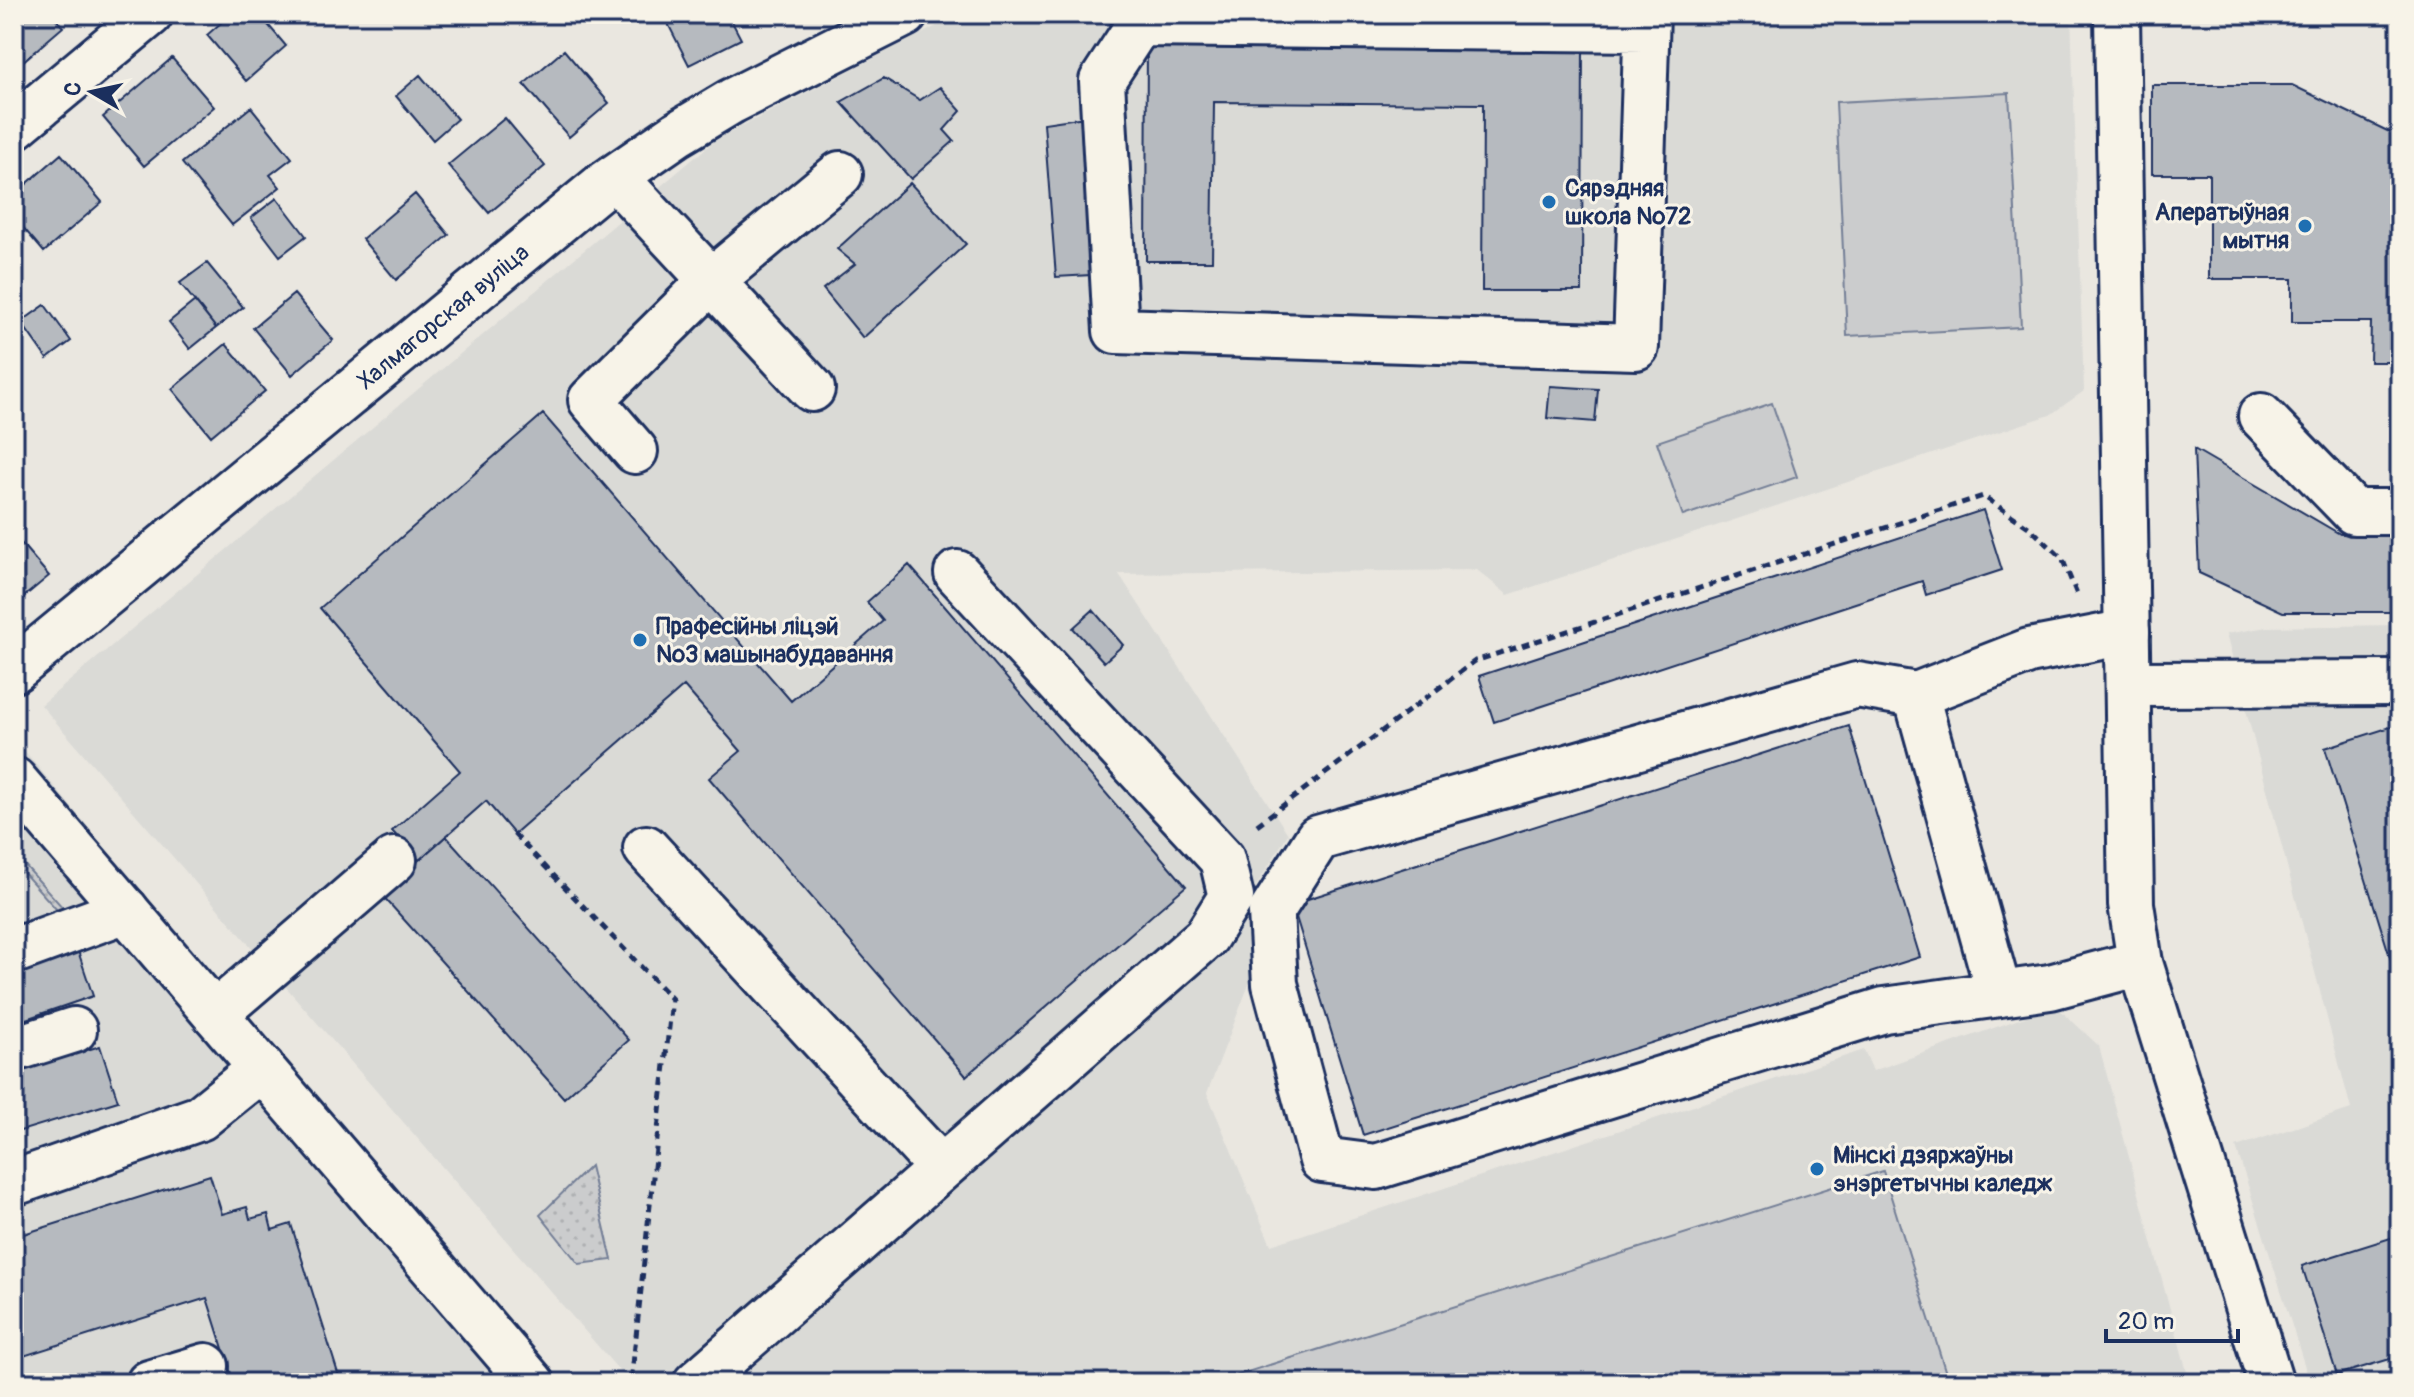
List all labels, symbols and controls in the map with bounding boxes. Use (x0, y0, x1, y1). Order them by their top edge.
north arrow (52, 52, 132, 132)
text: С (58, 80, 88, 98)
place label: Сярэдняя школа №72 (1565, 174, 1691, 231)
marker: Сярэдняя школа №72 (1540, 193, 1558, 211)
place label: Аператыўная мытня (2155, 198, 2289, 255)
marker: Аператыўная мытня (2296, 217, 2314, 235)
street label: Халмагорская вуліца (352, 238, 535, 396)
place label: Прафесійны ліцэй №3 машынабудавання (656, 612, 893, 669)
marker: Прафесійны ліцэй №3 машынабудавання (631, 631, 649, 649)
place label: Мінскі дзяржаўны энэргетычны каледж (1833, 1141, 2053, 1198)
marker: Мінскі дзяржаўны энэргетычны каледж (1808, 1160, 1826, 1178)
scale bar (2106, 1293, 2238, 1343)
text: 20 m (2118, 1307, 2174, 1336)

